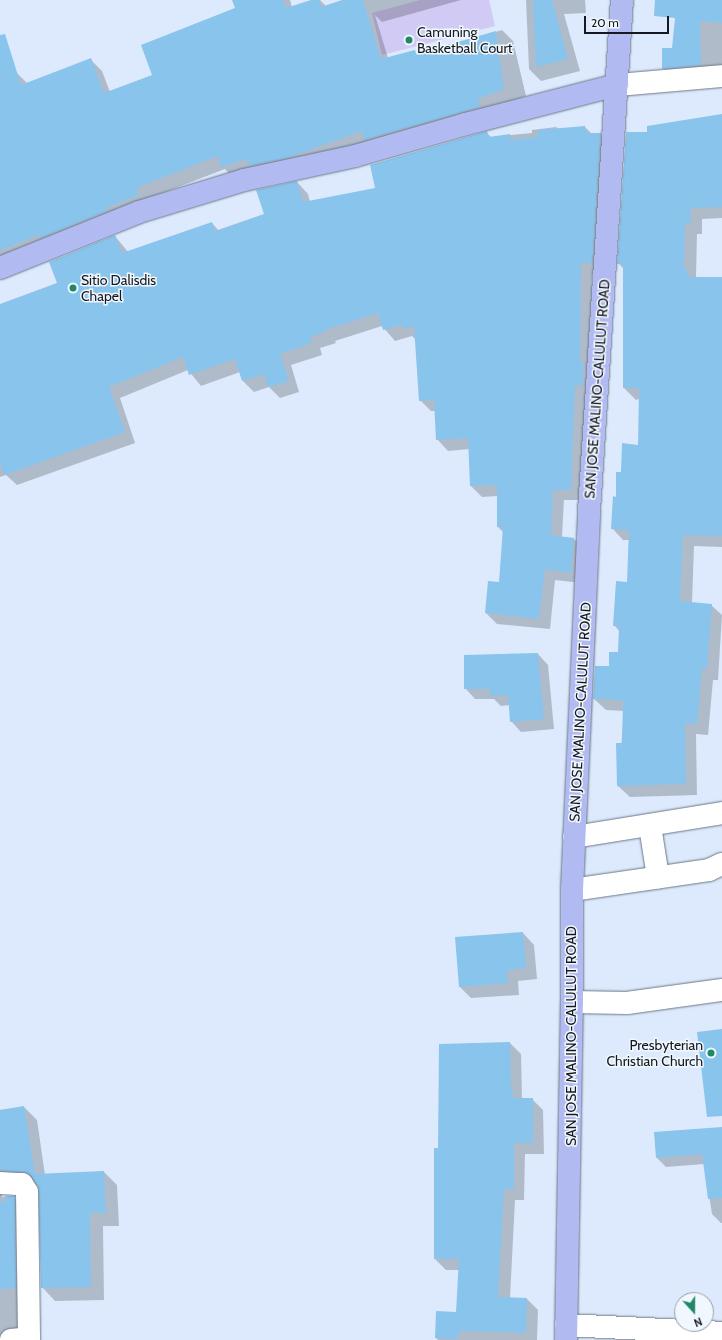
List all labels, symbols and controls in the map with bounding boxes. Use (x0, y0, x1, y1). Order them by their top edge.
scale bar (586, 8, 671, 34)
text: 20 m (591, 15, 619, 30)
place label: Camuning Basketball Court (417, 24, 513, 56)
marker: Camuning Basketball Court (404, 35, 414, 45)
place label: Sitio Dalisdis Chapel (81, 272, 156, 304)
street label: SAN JOSE MALINO-CALULUT ROAD (581, 279, 613, 499)
marker: Sitio Dalisdis Chapel (68, 283, 78, 293)
street label: SAN JOSE MALINO-CALULUT ROAD (566, 602, 594, 822)
street label: SAN JOSE MALINO-CALULUT ROAD (563, 926, 579, 1146)
place label: Presbyterian Christian Church (606, 1037, 703, 1070)
marker: Presbyterian Christian Church (706, 1048, 716, 1058)
north arrow (674, 1292, 714, 1332)
text: N (692, 1314, 704, 1330)

